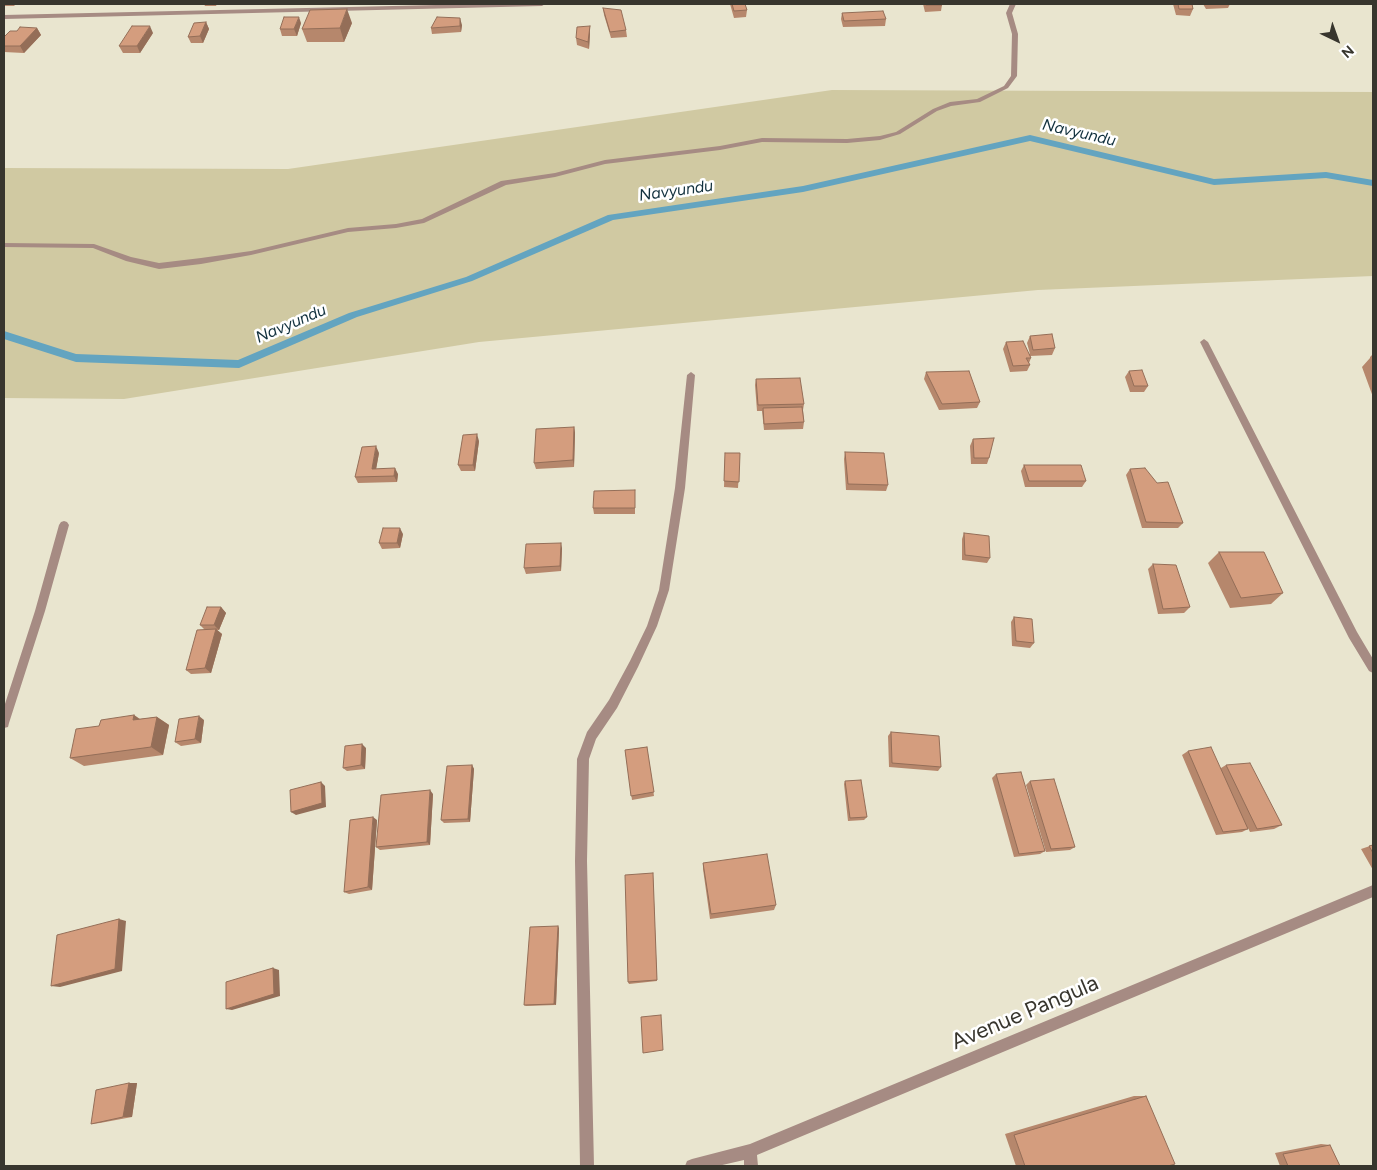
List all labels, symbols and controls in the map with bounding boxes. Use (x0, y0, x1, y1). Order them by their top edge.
north arrow (1312, 15, 1362, 65)
text: N (1338, 42, 1357, 61)
water label: Navyundu (1040, 115, 1118, 151)
water label: Navyundu (638, 176, 714, 206)
water label: Navyundu (253, 301, 329, 347)
street label: Avenue Pangula (948, 970, 1102, 1056)

